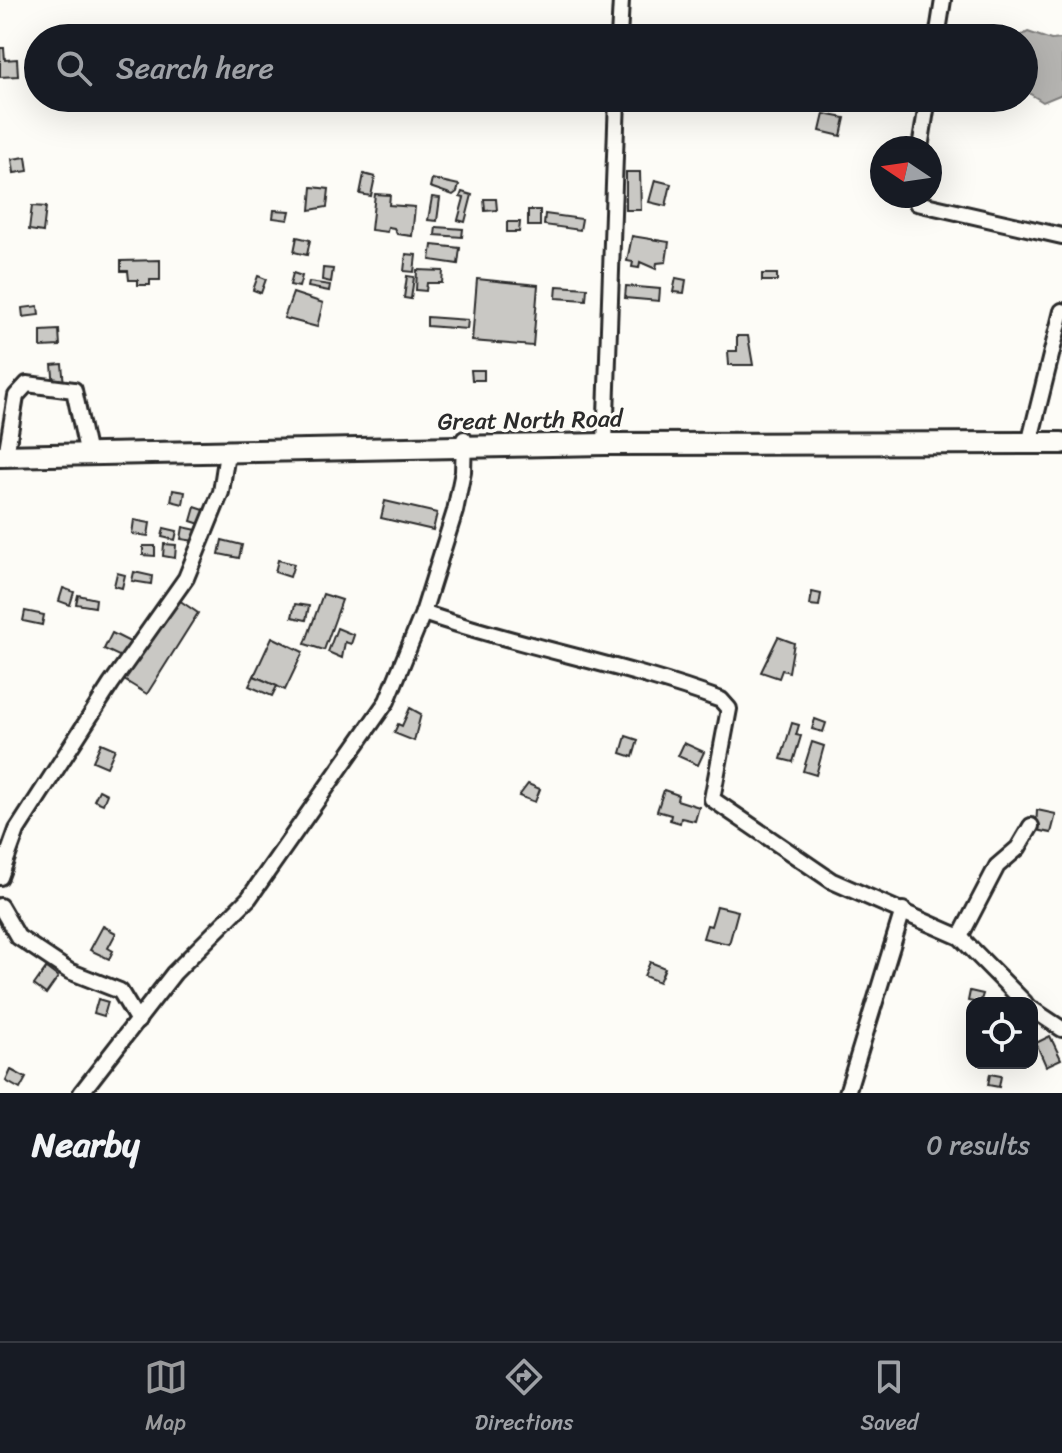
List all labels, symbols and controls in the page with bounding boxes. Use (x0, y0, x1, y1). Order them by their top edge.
search box (24, 24, 1038, 112)
text: Search here (116, 41, 274, 95)
icon: search (52, 46, 96, 90)
north arrow (870, 136, 942, 208)
street label: Great North Road (437, 397, 624, 443)
map controls (966, 997, 1038, 1069)
button: locate (966, 997, 1038, 1069)
text: Nearby (32, 1115, 140, 1175)
text: 0 results (926, 1122, 1030, 1168)
tab: Map (144, 1355, 188, 1442)
tab: Directions (475, 1355, 573, 1442)
tab: Saved (860, 1355, 918, 1442)

